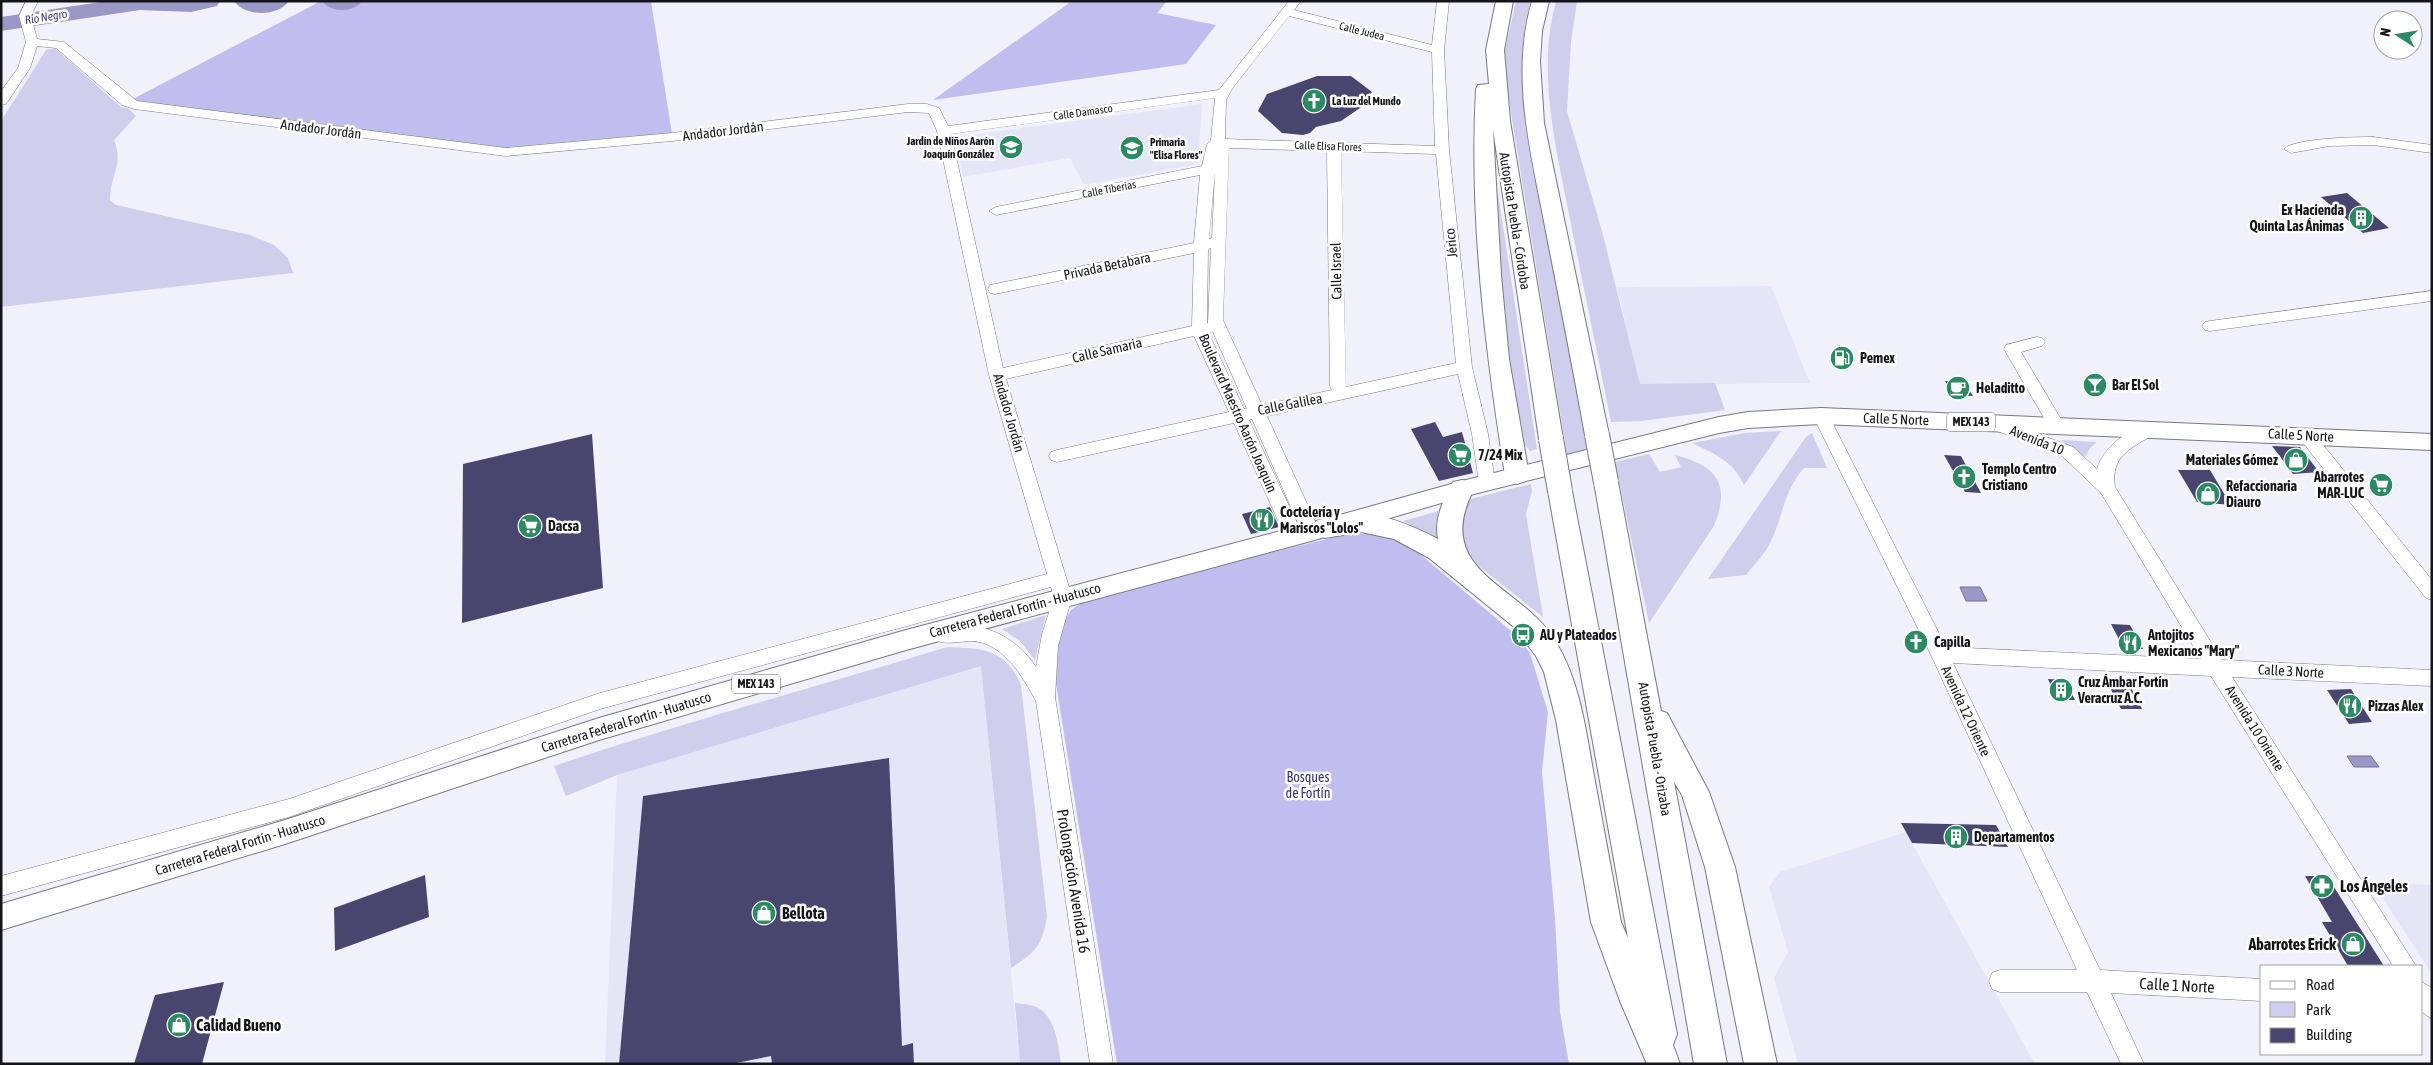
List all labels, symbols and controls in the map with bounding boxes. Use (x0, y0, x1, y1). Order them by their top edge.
water label: Río Negro (24, 7, 69, 27)
north arrow (2373, 10, 2423, 60)
street label: Calle Judea (1338, 20, 1386, 42)
text: N (2377, 27, 2394, 38)
church icon: La Luz del Mundo (1301, 88, 1327, 114)
place label: La Luz del Mundo (1332, 95, 1401, 107)
street label: Calle Damasco (1053, 102, 1113, 122)
street label: Andador Jordán (280, 116, 362, 142)
street label: Andador Jordán (682, 118, 764, 144)
school or university icon: Jardín de Niños Aarón Joaquín González (998, 134, 1024, 160)
place label: Jardín de Niños Aarón Joaquín González (906, 135, 994, 160)
school or university icon: Primaria "Elisa Flores" (1119, 135, 1145, 161)
place label: Primaria "Elisa Flores" (1150, 136, 1203, 161)
street label: Calle Elisa Flores (1294, 139, 1362, 153)
street label: Autopista Puebla - Córdoba (1496, 151, 1534, 291)
street label: Calle Tiberias (1081, 178, 1137, 200)
place label: Ex Hacienda Quinta Las Ánimas (2249, 202, 2344, 234)
building icon: Ex Hacienda Quinta Las Ánimas (2348, 205, 2374, 231)
street label: Jérico (1441, 227, 1461, 259)
street label: Calle Israel (1327, 242, 1344, 300)
street label: Privada Betabara (1062, 249, 1152, 283)
street label: Boulevard Maestro Aarón Joaquín (1196, 331, 1280, 495)
street label: Calle Samaria (1071, 334, 1143, 366)
fuel station icon: Pemex (1829, 345, 1855, 371)
place label: Pemex (1860, 350, 1895, 366)
street label: Andador Jordán (990, 372, 1028, 454)
bar icon: Bar El Sol (2082, 372, 2108, 398)
cafe icon: Heladitto (1945, 375, 1971, 401)
place label: Bar El Sol (2112, 377, 2159, 393)
place label: Heladitto (1976, 380, 2025, 396)
street label: Calle Galilea (1256, 390, 1324, 418)
street label: Calle 5 Norte (1863, 410, 1929, 428)
road number: MEX 143 (1947, 412, 1995, 432)
street label: Avenida 10 (2008, 422, 2067, 458)
street label: Calle 5 Norte (2268, 425, 2334, 445)
supermarket icon: 7/24 Mix (1447, 442, 1473, 468)
place label: 7/24 Mix (1478, 447, 1523, 463)
shop icon: Materiales Gómez (2283, 447, 2309, 473)
place label: Materiales Gómez (2186, 452, 2278, 468)
place label: Templo Centro Cristiano (1982, 461, 2057, 493)
church icon: Templo Centro Cristiano (1951, 464, 1977, 490)
place label: Abarrotes MAR-LUC (2313, 469, 2365, 501)
supermarket icon: Abarrotes MAR-LUC (2368, 472, 2394, 498)
place label: Refaccionaria Diauro (2226, 478, 2298, 510)
shop icon: Refaccionaria Diauro (2195, 481, 2221, 507)
place label: Coctelería y Mariscos "Lolos" (1280, 504, 1363, 536)
restaurant icon: Coctelería y Mariscos "Lolos" (1249, 507, 1275, 533)
supermarket icon: Dacsa (517, 513, 543, 539)
place label: Dacsa (548, 518, 579, 534)
street label: Carretera Federal Fortín - Huatusco (928, 579, 1102, 641)
bus stop icon: AU y Plateados (1510, 622, 1536, 648)
place label: AU y Plateados (1539, 627, 1617, 643)
place label: Antojitos Mexicanos "Mary" (2147, 627, 2240, 659)
church icon: Capilla (1903, 629, 1929, 655)
restaurant icon: Antojitos Mexicanos "Mary" (2117, 630, 2143, 656)
place label: Capilla (1934, 634, 1971, 650)
street label: Calle 3 Norte (2258, 661, 2324, 681)
street label: Avenida 12 Oriente (1938, 663, 1994, 759)
road number: MEX 143 (732, 674, 780, 694)
place label: Cruz Ámbar Fortín Veracruz A.C. (2077, 674, 2168, 706)
building icon: Cruz Ámbar Fortín Veracruz A.C. (2048, 677, 2074, 703)
street label: Autopista Puebla - Orizaba (1635, 681, 1675, 817)
street label: Avenida 10 Oriente (2222, 682, 2288, 774)
street label: Carretera Federal Fortín - Huatusco (539, 689, 713, 755)
restaurant icon: Pizzas Alex (2337, 693, 2363, 719)
place label: Pizzas Alex (2368, 698, 2424, 714)
park label: Bosques de Fortín (1286, 769, 1330, 801)
street label: Prolongación Avenida 16 (1053, 808, 1094, 955)
street label: Carretera Federal Fortín - Huatusco (153, 812, 327, 878)
building icon: Departamentos (1943, 824, 1969, 850)
place label: Departamentos (1974, 829, 2055, 845)
pharmacy icon: Los Ángeles (2309, 873, 2335, 899)
place label: Los Ángeles (2340, 877, 2408, 895)
shop icon: Bellota (751, 900, 777, 926)
place label: Bellota (782, 904, 825, 922)
shop icon: Abarrotes Erick (2340, 931, 2366, 957)
place label: Abarrotes Erick (2247, 935, 2337, 953)
legend (2260, 965, 2423, 1055)
street label: Calle 1 Norte (2139, 974, 2215, 996)
text: Road (2306, 976, 2335, 993)
text: Park (2306, 1001, 2331, 1018)
shop icon: Calidad Bueno (166, 1012, 192, 1038)
place label: Calidad Bueno (196, 1016, 282, 1034)
text: Building (2306, 1026, 2352, 1043)

